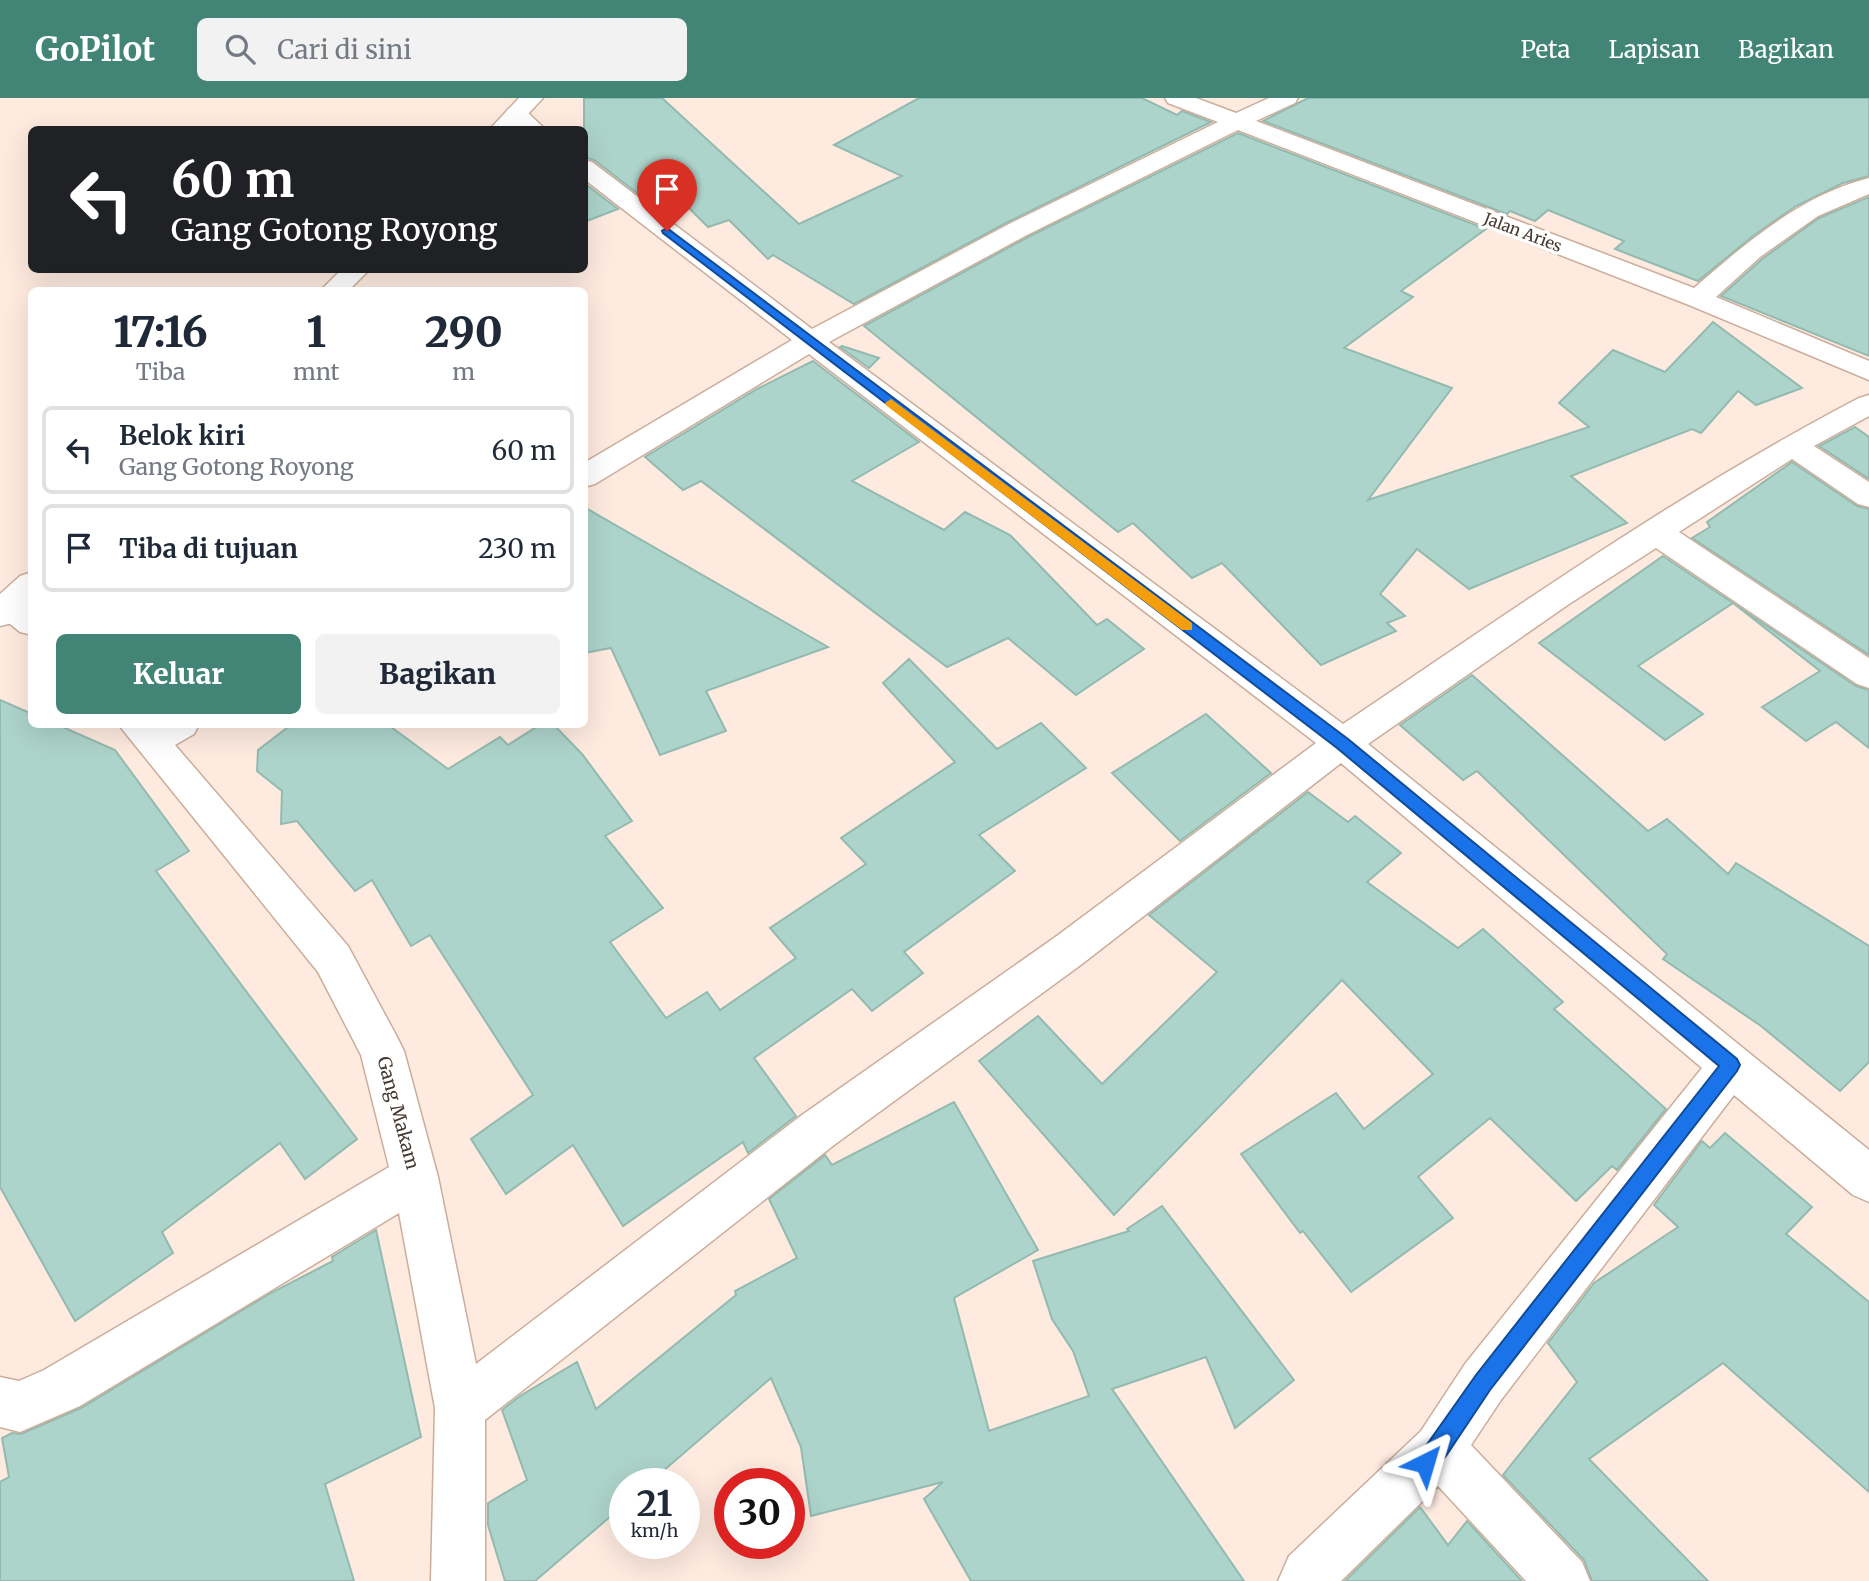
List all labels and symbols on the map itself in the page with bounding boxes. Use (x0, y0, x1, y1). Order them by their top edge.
pin (637, 159, 697, 231)
street label: Jalan Aries (1480, 208, 1565, 256)
street label: Gang Makam (372, 1054, 425, 1172)
position arrow (1388, 1426, 1462, 1500)
speed limit sign: 30 (714, 1468, 805, 1559)

